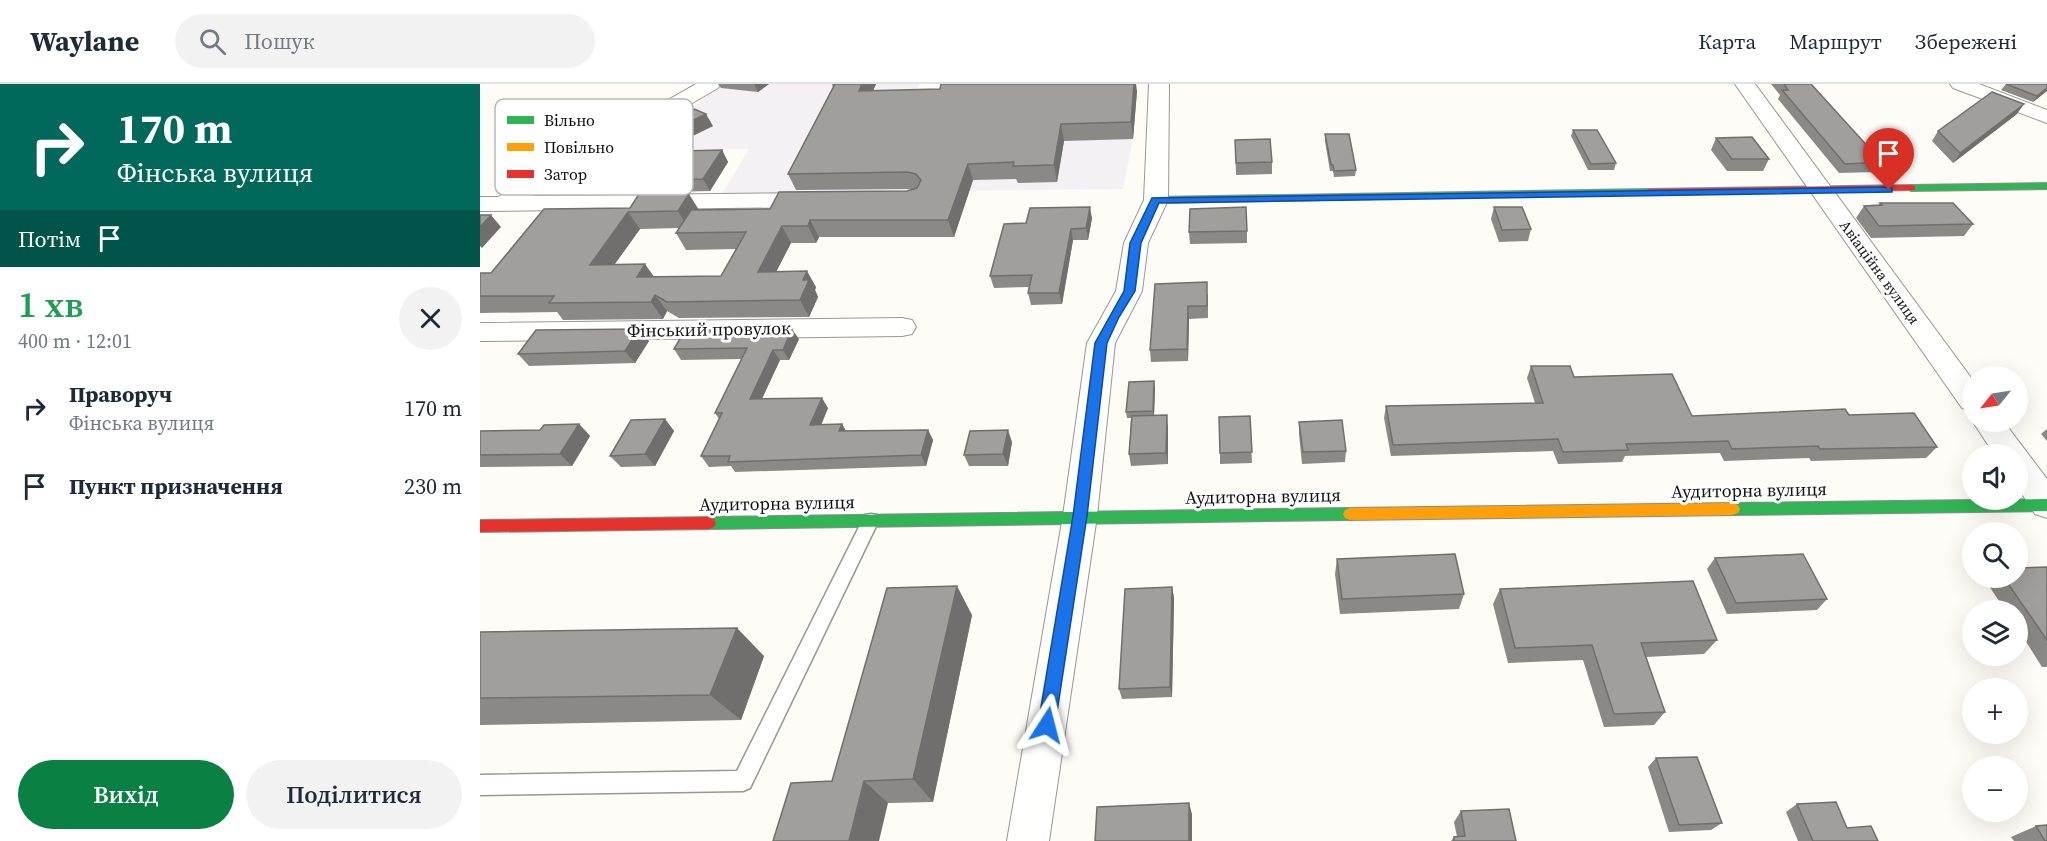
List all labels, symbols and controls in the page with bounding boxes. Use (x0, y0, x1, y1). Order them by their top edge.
search box (175, 14, 595, 68)
text: Waylane (30, 22, 139, 60)
icon: search (196, 25, 229, 58)
text: Пошук (244, 26, 315, 56)
text: Карта (1698, 27, 1756, 56)
text: Маршрут (1789, 27, 1882, 56)
text: Збережені (1915, 27, 2017, 56)
text: 170 m (117, 99, 232, 157)
legend (495, 99, 693, 195)
icon: right (18, 108, 96, 186)
text: Вільно (544, 109, 595, 131)
pin (1863, 128, 1914, 190)
text: Повільно (544, 136, 614, 158)
icon: arrive (1872, 137, 1905, 170)
text: Фінська вулиця (117, 154, 313, 191)
text: Затор (544, 163, 587, 185)
street label: Авіаційна вулиця (1835, 216, 1925, 328)
icon: arrive (93, 222, 126, 255)
text: Потім (18, 224, 81, 254)
text: 1 хв (18, 280, 83, 329)
button: close (399, 287, 462, 350)
street label: Фінський провулок (627, 315, 791, 343)
text: 400 m · 12:01 (18, 327, 132, 355)
north arrow (1962, 366, 2028, 432)
map controls (1962, 366, 2028, 822)
text: Праворуч (69, 379, 172, 409)
icon: right (18, 392, 51, 425)
text: 170 m (404, 393, 462, 423)
text: Фінська вулиця (69, 409, 214, 437)
button: sound (1962, 444, 2028, 510)
icon: arrive (18, 470, 51, 503)
text: Пункт призначення (69, 471, 283, 501)
text: 230 m (404, 471, 462, 501)
street label: Аудиторна вулиця (1671, 476, 1827, 504)
street label: Аудиторна вулиця (1185, 482, 1341, 510)
street label: Аудиторна вулиця (699, 489, 855, 517)
button: search (1962, 522, 2028, 588)
button: layers (1962, 600, 2028, 666)
button: + (1962, 678, 2028, 744)
position arrow (1015, 693, 1079, 757)
button: − (1962, 756, 2028, 822)
button: Вихід (18, 760, 234, 829)
button: Поділитися (246, 760, 462, 829)

